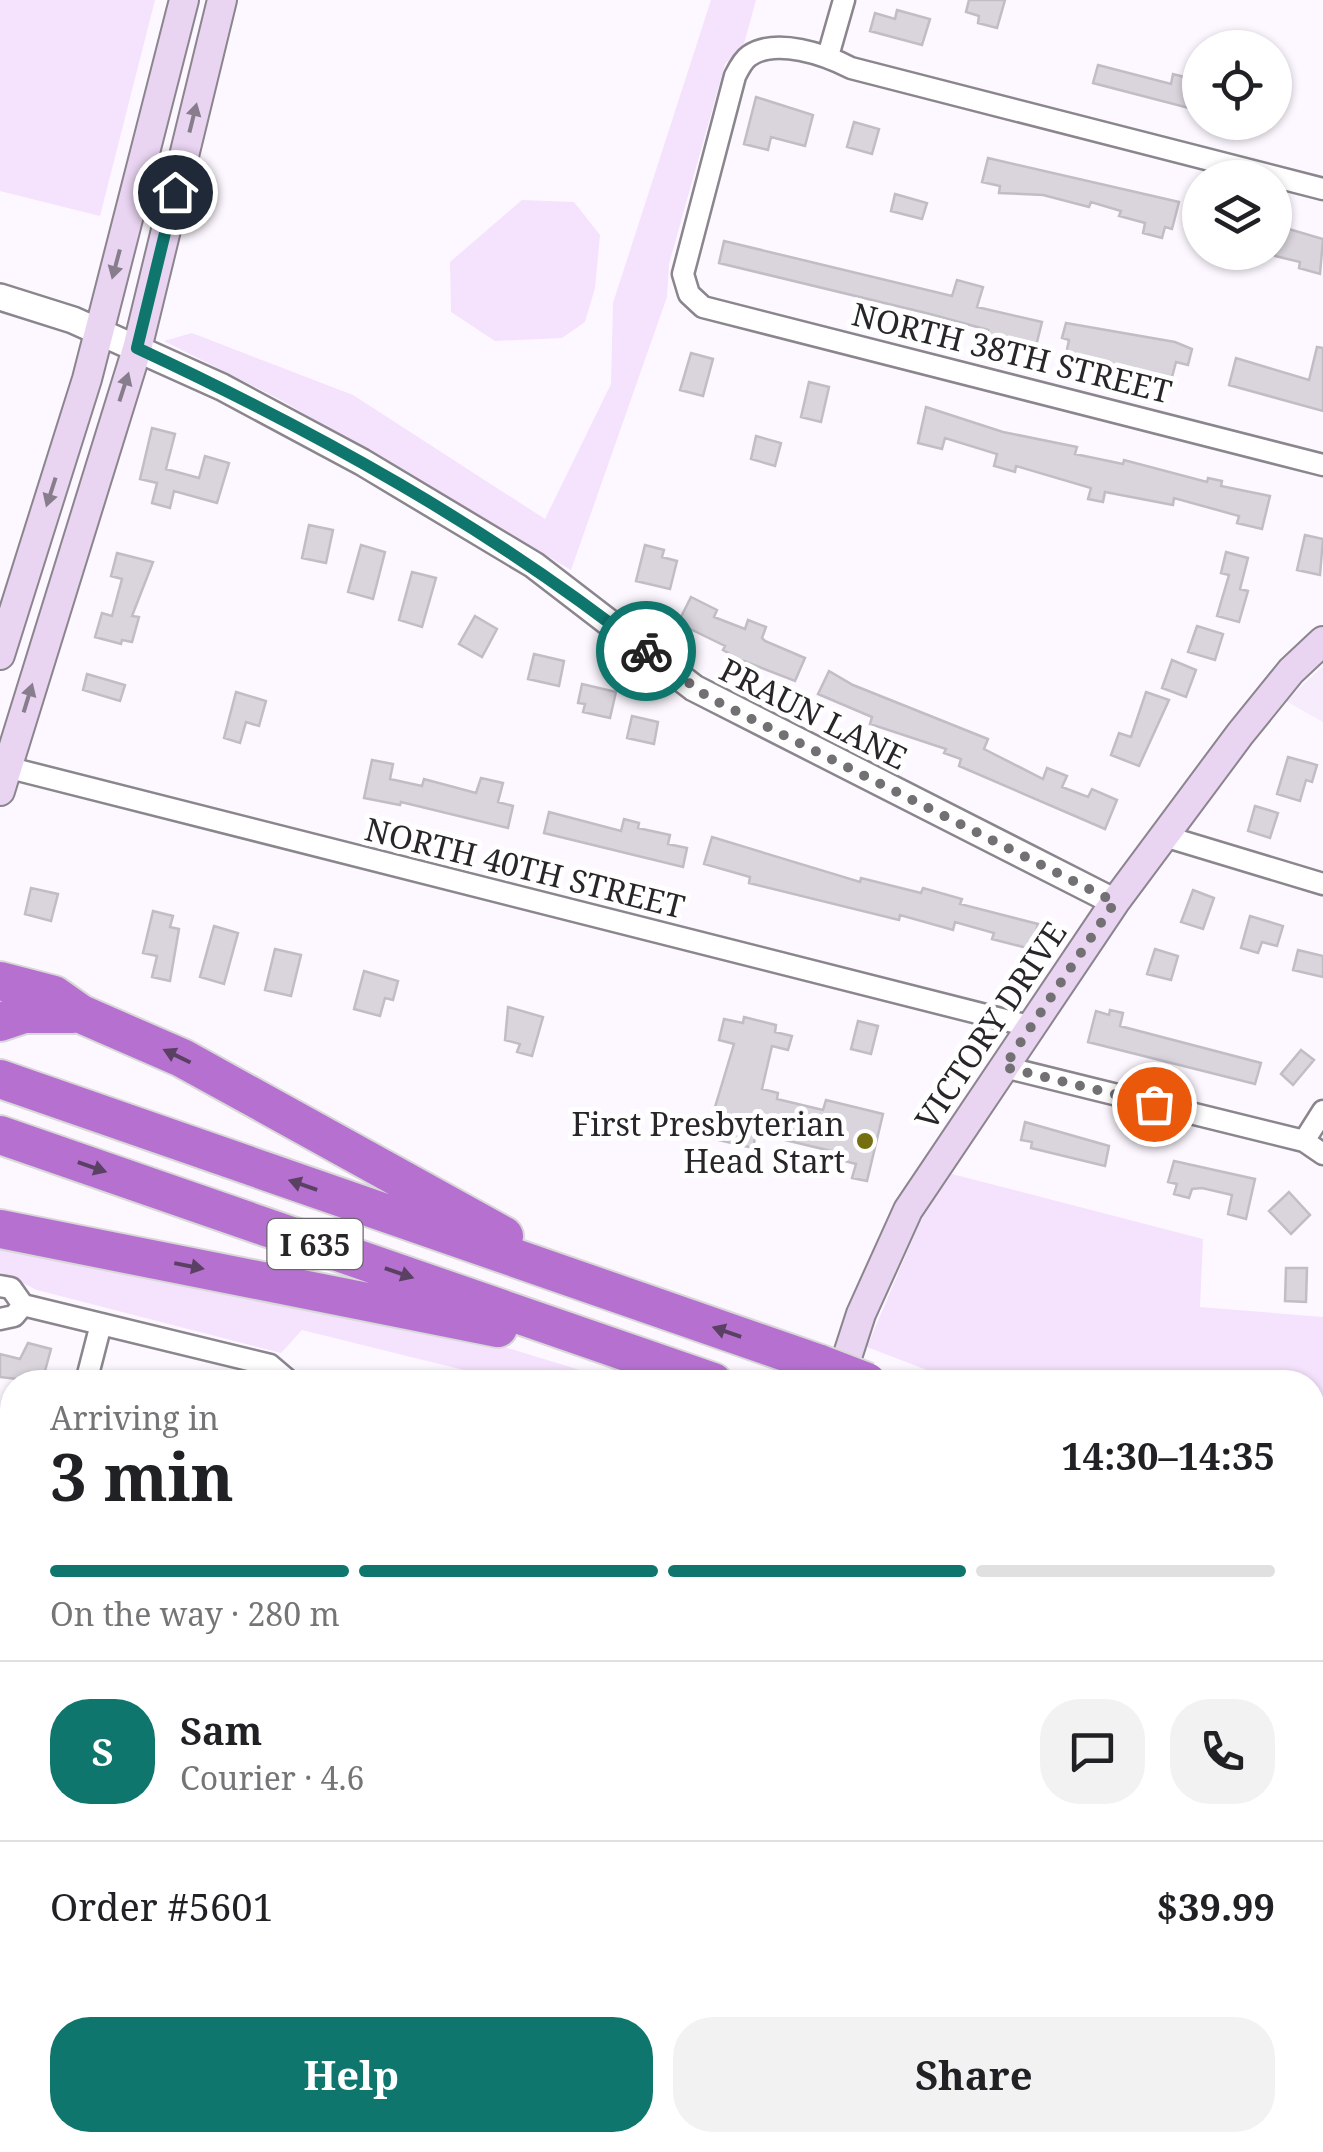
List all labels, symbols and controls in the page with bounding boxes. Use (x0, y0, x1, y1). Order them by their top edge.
map controls (1182, 30, 1292, 270)
button: locate (1182, 30, 1292, 140)
one-way arrow (186, 102, 201, 133)
pin (133, 150, 218, 235)
button: layers (1182, 160, 1292, 270)
icon: home (148, 165, 203, 220)
one-way arrow (107, 249, 123, 280)
street label: NORTH 38TH STREET (848, 291, 1176, 413)
one-way arrow (117, 372, 132, 402)
one-way arrow (42, 477, 57, 507)
courier (596, 601, 696, 701)
icon: bike (619, 624, 674, 679)
street label: PRAUN LANE (713, 647, 915, 779)
one-way arrow (21, 682, 36, 712)
street label: NORTH 40TH STREET (361, 806, 689, 928)
street label: VICTORY DRIVE (905, 913, 1075, 1137)
one-way arrow (162, 1048, 191, 1065)
pin (1112, 1062, 1197, 1147)
icon: bag (1127, 1077, 1182, 1132)
place label: First Presbyterian Head Start (571, 1102, 845, 1182)
marker: First Presbyterian Head Start (854, 1130, 876, 1152)
one-way arrow (78, 1160, 108, 1175)
one-way arrow (288, 1176, 318, 1191)
road number: I 635 (268, 1219, 362, 1269)
one-way arrow (173, 1259, 204, 1275)
one-way arrow (385, 1266, 415, 1281)
one-way arrow (712, 1324, 742, 1339)
text: Arriving in (50, 1396, 219, 1439)
text: 14:30–14:35 (1061, 1429, 1275, 1481)
text: 3 min (50, 1432, 234, 1520)
text: On the way · 280 m (50, 1592, 340, 1635)
button: chat (1040, 1699, 1145, 1804)
button: phone (1170, 1699, 1275, 1804)
text: Sam (180, 1704, 262, 1756)
text: S (91, 1725, 114, 1777)
text: Courier · 4.6 (180, 1756, 364, 1799)
text: Order #5601 (50, 1880, 274, 1932)
text: $39.99 (1156, 1880, 1275, 1932)
button: Help (50, 2017, 653, 2132)
button: Share (673, 2017, 1275, 2132)

